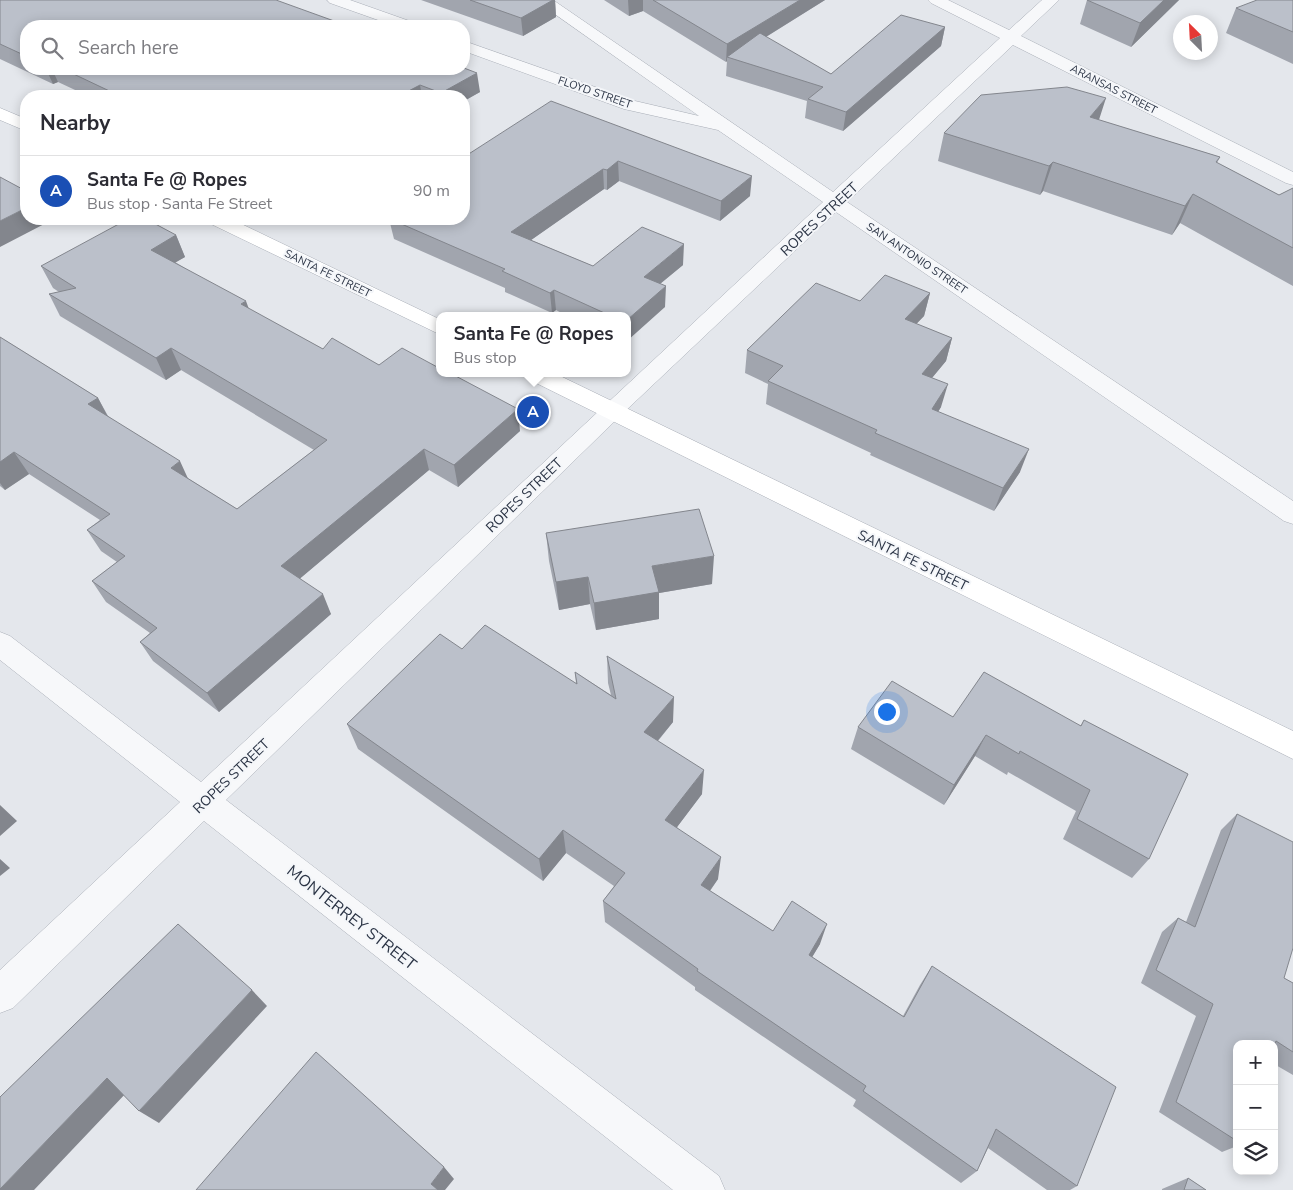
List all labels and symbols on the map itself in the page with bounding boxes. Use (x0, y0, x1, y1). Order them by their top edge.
north arrow (1173, 15, 1218, 60)
street label: ARANSAS STREET (1068, 61, 1160, 118)
street label: FLOYD STREET (556, 73, 634, 112)
street label: ROPES STREET (776, 178, 863, 260)
street label: SAN ANTONIO STREET (863, 219, 970, 298)
street label: SANTA FE STREET (282, 246, 374, 301)
pin: A (517, 393, 549, 431)
street label: ROPES STREET (482, 453, 567, 537)
street label: SANTA FE STREET (854, 525, 972, 596)
your location (874, 699, 900, 725)
street label: ROPES STREET (189, 734, 274, 818)
street label: MONTERREY STREET (282, 860, 421, 976)

